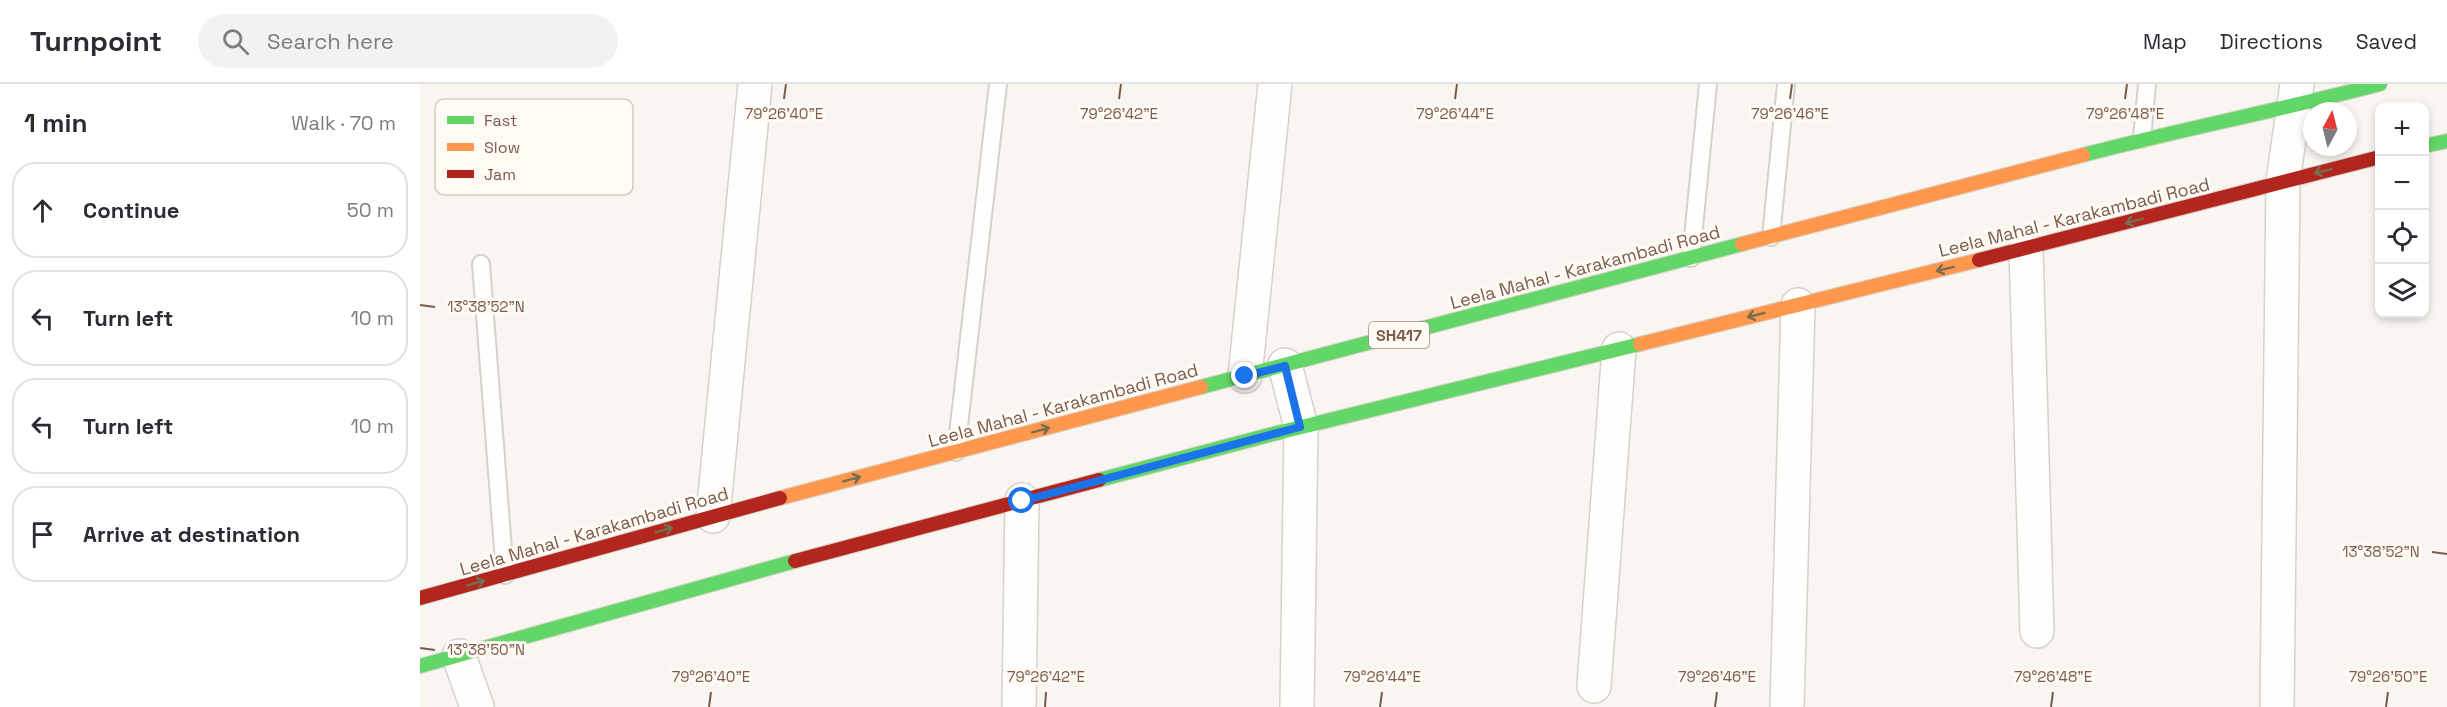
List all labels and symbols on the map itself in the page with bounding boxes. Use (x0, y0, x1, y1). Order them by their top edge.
legend (435, 99, 633, 195)
north arrow (2303, 102, 2357, 156)
text: 79°26'40"E (745, 104, 823, 123)
text: 79°26'42"E (1080, 104, 1158, 123)
text: 79°26'44"E (1416, 104, 1494, 123)
text: 79°26'46"E (1751, 104, 1829, 123)
text: 79°26'48"E (2086, 104, 2164, 123)
text: Fast (484, 110, 517, 131)
text: Slow (484, 137, 520, 158)
text: Jam (484, 164, 516, 185)
one-way arrow (2313, 166, 2332, 178)
street label: Leela Mahal - Karakambadi Road (1936, 172, 2212, 262)
one-way arrow (2125, 216, 2144, 227)
street label: Leela Mahal - Karakambadi Road (1447, 220, 1723, 314)
one-way arrow (1936, 263, 1955, 275)
text: 13°38'52"N (447, 297, 525, 316)
one-way arrow (1747, 310, 1766, 322)
road number: SH417 (1369, 322, 1429, 348)
street label: Leela Mahal - Karakambadi Road (925, 358, 1201, 452)
route end (1231, 362, 1257, 388)
one-way arrow (1031, 424, 1050, 435)
one-way arrow (843, 473, 862, 485)
street label: Leela Mahal - Karakambadi Road (457, 482, 731, 580)
route start (1008, 487, 1034, 513)
one-way arrow (654, 524, 673, 535)
text: 13°38'52"N (2342, 542, 2420, 561)
one-way arrow (466, 576, 485, 588)
text: 13°38'50"N (447, 640, 525, 659)
text: 79°26'40"E (672, 667, 750, 686)
text: 79°26'42"E (1007, 667, 1085, 686)
text: 79°26'44"E (1343, 667, 1421, 686)
text: 79°26'46"E (1678, 667, 1756, 686)
text: 79°26'48"E (2014, 667, 2092, 686)
text: 79°26'50"E (2349, 667, 2427, 686)

